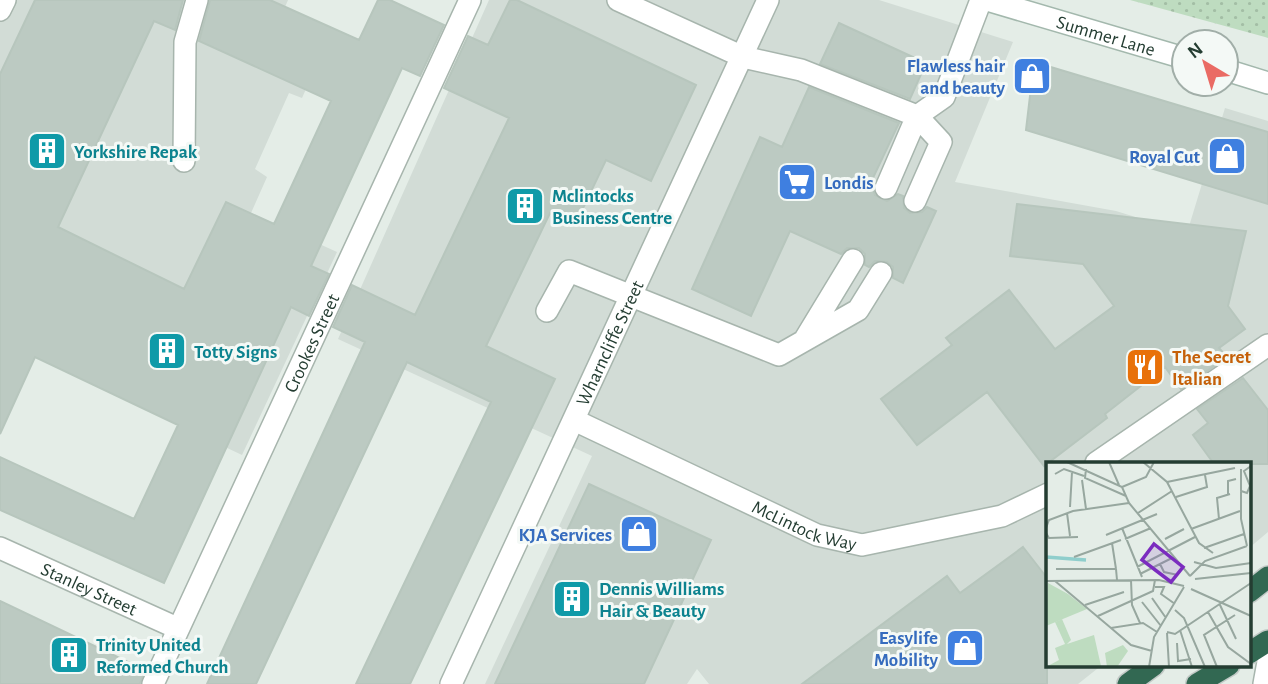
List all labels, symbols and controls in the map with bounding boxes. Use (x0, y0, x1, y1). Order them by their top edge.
street label: Summer Lane (1054, 13, 1157, 60)
north arrow (1170, 28, 1240, 98)
text: N (1184, 39, 1207, 62)
shop icon: Flawless hair and beauty (1011, 55, 1053, 97)
place label: Flawless hair and beauty (907, 57, 1005, 98)
building icon: Yorkshire Repak (26, 130, 68, 172)
shop icon: Royal Cut (1206, 135, 1248, 177)
place label: Yorkshire Repak (74, 143, 198, 162)
place label: Royal Cut (1129, 148, 1201, 167)
supermarket icon: Londis (776, 161, 818, 203)
place label: Londis (824, 174, 874, 193)
building icon: Mclintocks Business Centre (504, 185, 546, 227)
place label: Mclintocks Business Centre (552, 187, 672, 228)
street label: Wharncliffe Street (573, 278, 648, 409)
street label: Crookes Street (281, 291, 343, 396)
building icon: Totty Signs (146, 330, 188, 372)
place label: Totty Signs (194, 343, 277, 362)
restaurant icon: The Secret Italian (1124, 346, 1166, 388)
place label: The Secret Italian (1172, 348, 1252, 389)
inset map (1046, 462, 1250, 666)
street label: McLintock Way (749, 498, 858, 555)
shop icon: KJA Services (618, 513, 660, 555)
place label: KJA Services (518, 526, 612, 545)
street label: Stanley Street (38, 560, 139, 620)
building icon: Dennis Williams Hair & Beauty (551, 578, 593, 620)
place label: Dennis Williams Hair & Beauty (599, 580, 724, 621)
shop icon: Easylife Mobility (944, 627, 986, 669)
place label: Easylife Mobility (874, 629, 938, 670)
building icon: Trinity United Reformed Church (48, 634, 90, 676)
place label: Trinity United Reformed Church (96, 636, 228, 677)

